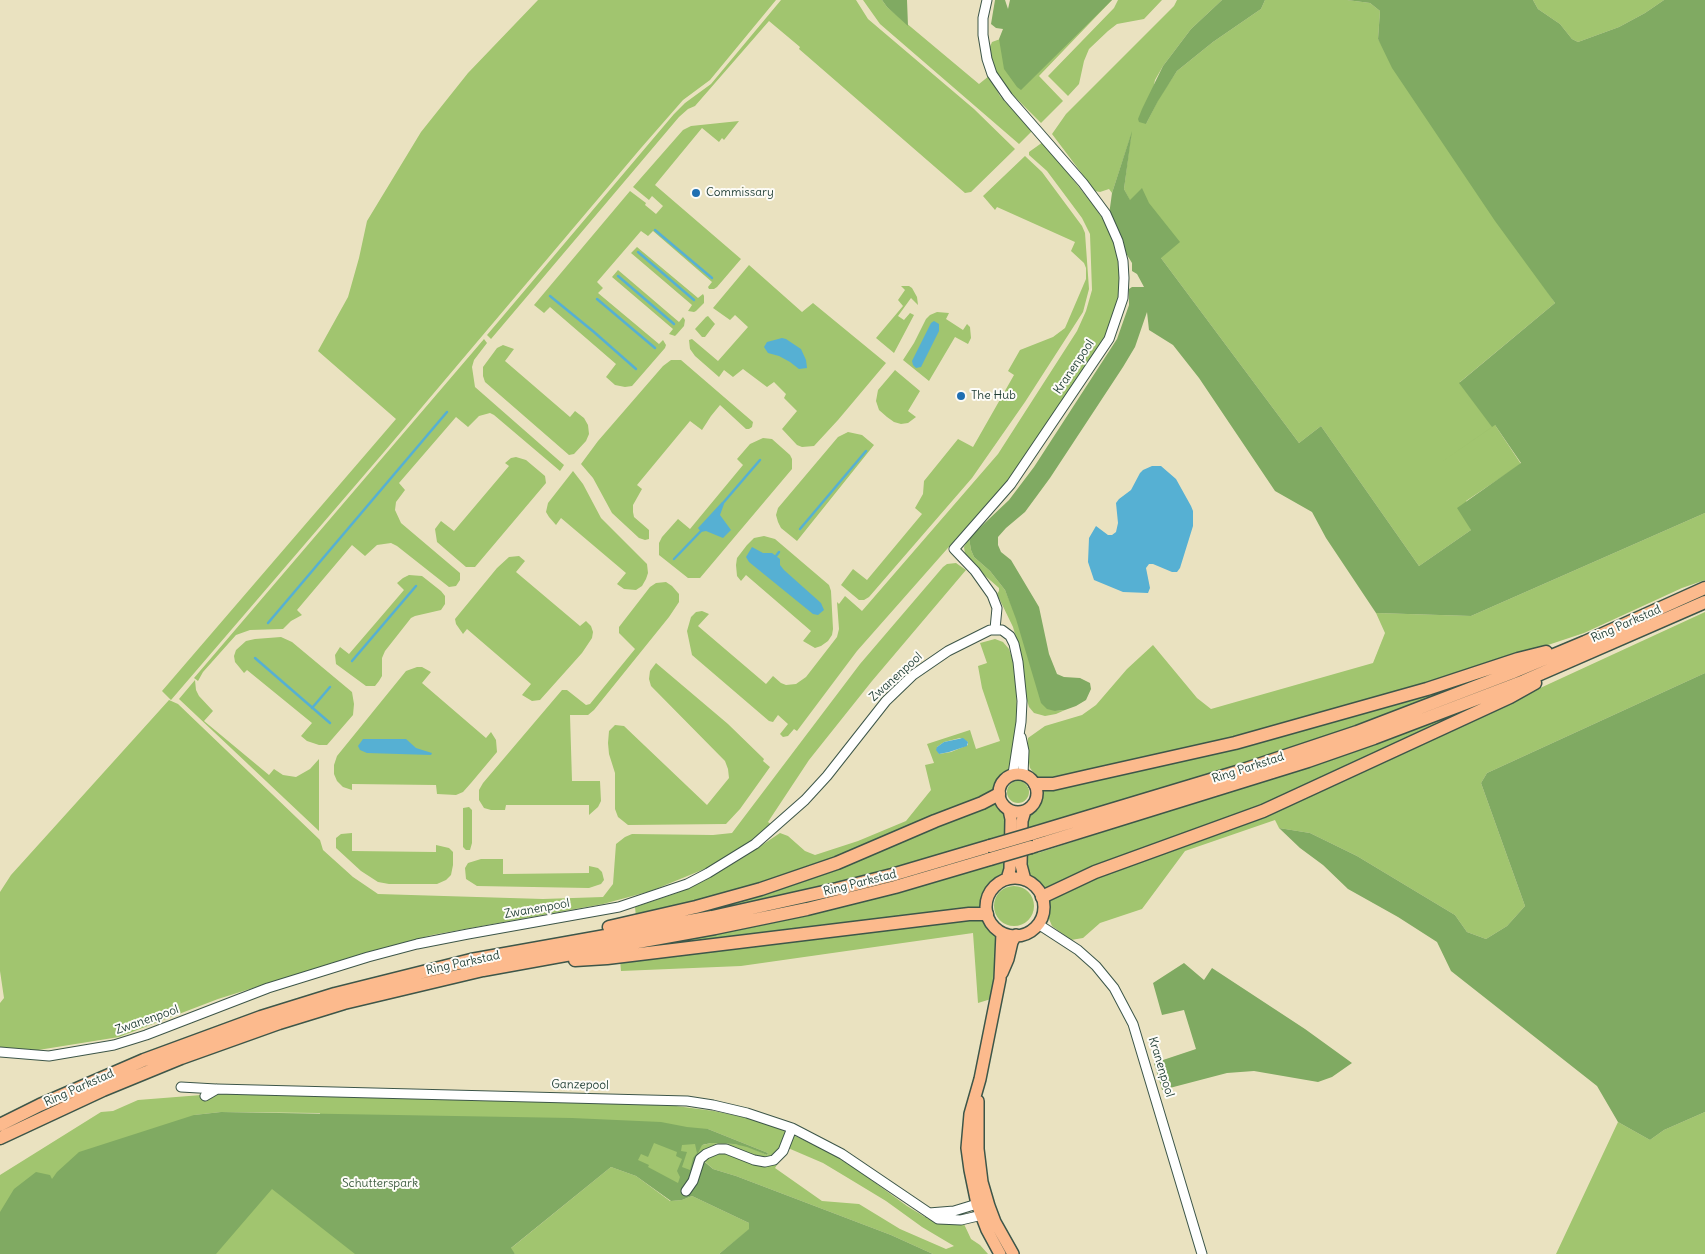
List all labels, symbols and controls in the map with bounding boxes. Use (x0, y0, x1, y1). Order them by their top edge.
place label: Commissary (706, 186, 774, 200)
marker: Commissary (690, 187, 702, 199)
street label: Kranenpool (1051, 337, 1097, 397)
place label: The Hub (971, 389, 1016, 403)
marker: The Hub (955, 390, 967, 402)
street label: Ring Parkstad (1589, 602, 1663, 646)
street label: Zwanenpool (867, 650, 925, 704)
street label: Ring Parkstad (1210, 750, 1286, 786)
street label: Ring Parkstad (822, 867, 898, 899)
street label: Zwanenpool (503, 896, 571, 922)
street label: Ring Parkstad (425, 948, 501, 978)
street label: Zwanenpool (113, 1002, 181, 1038)
street label: Kranenpool (1145, 1035, 1177, 1099)
street label: Ring Parkstad (42, 1066, 116, 1110)
street label: Ganzepool (551, 1077, 609, 1093)
park label: Schutterspark (342, 1177, 418, 1191)

